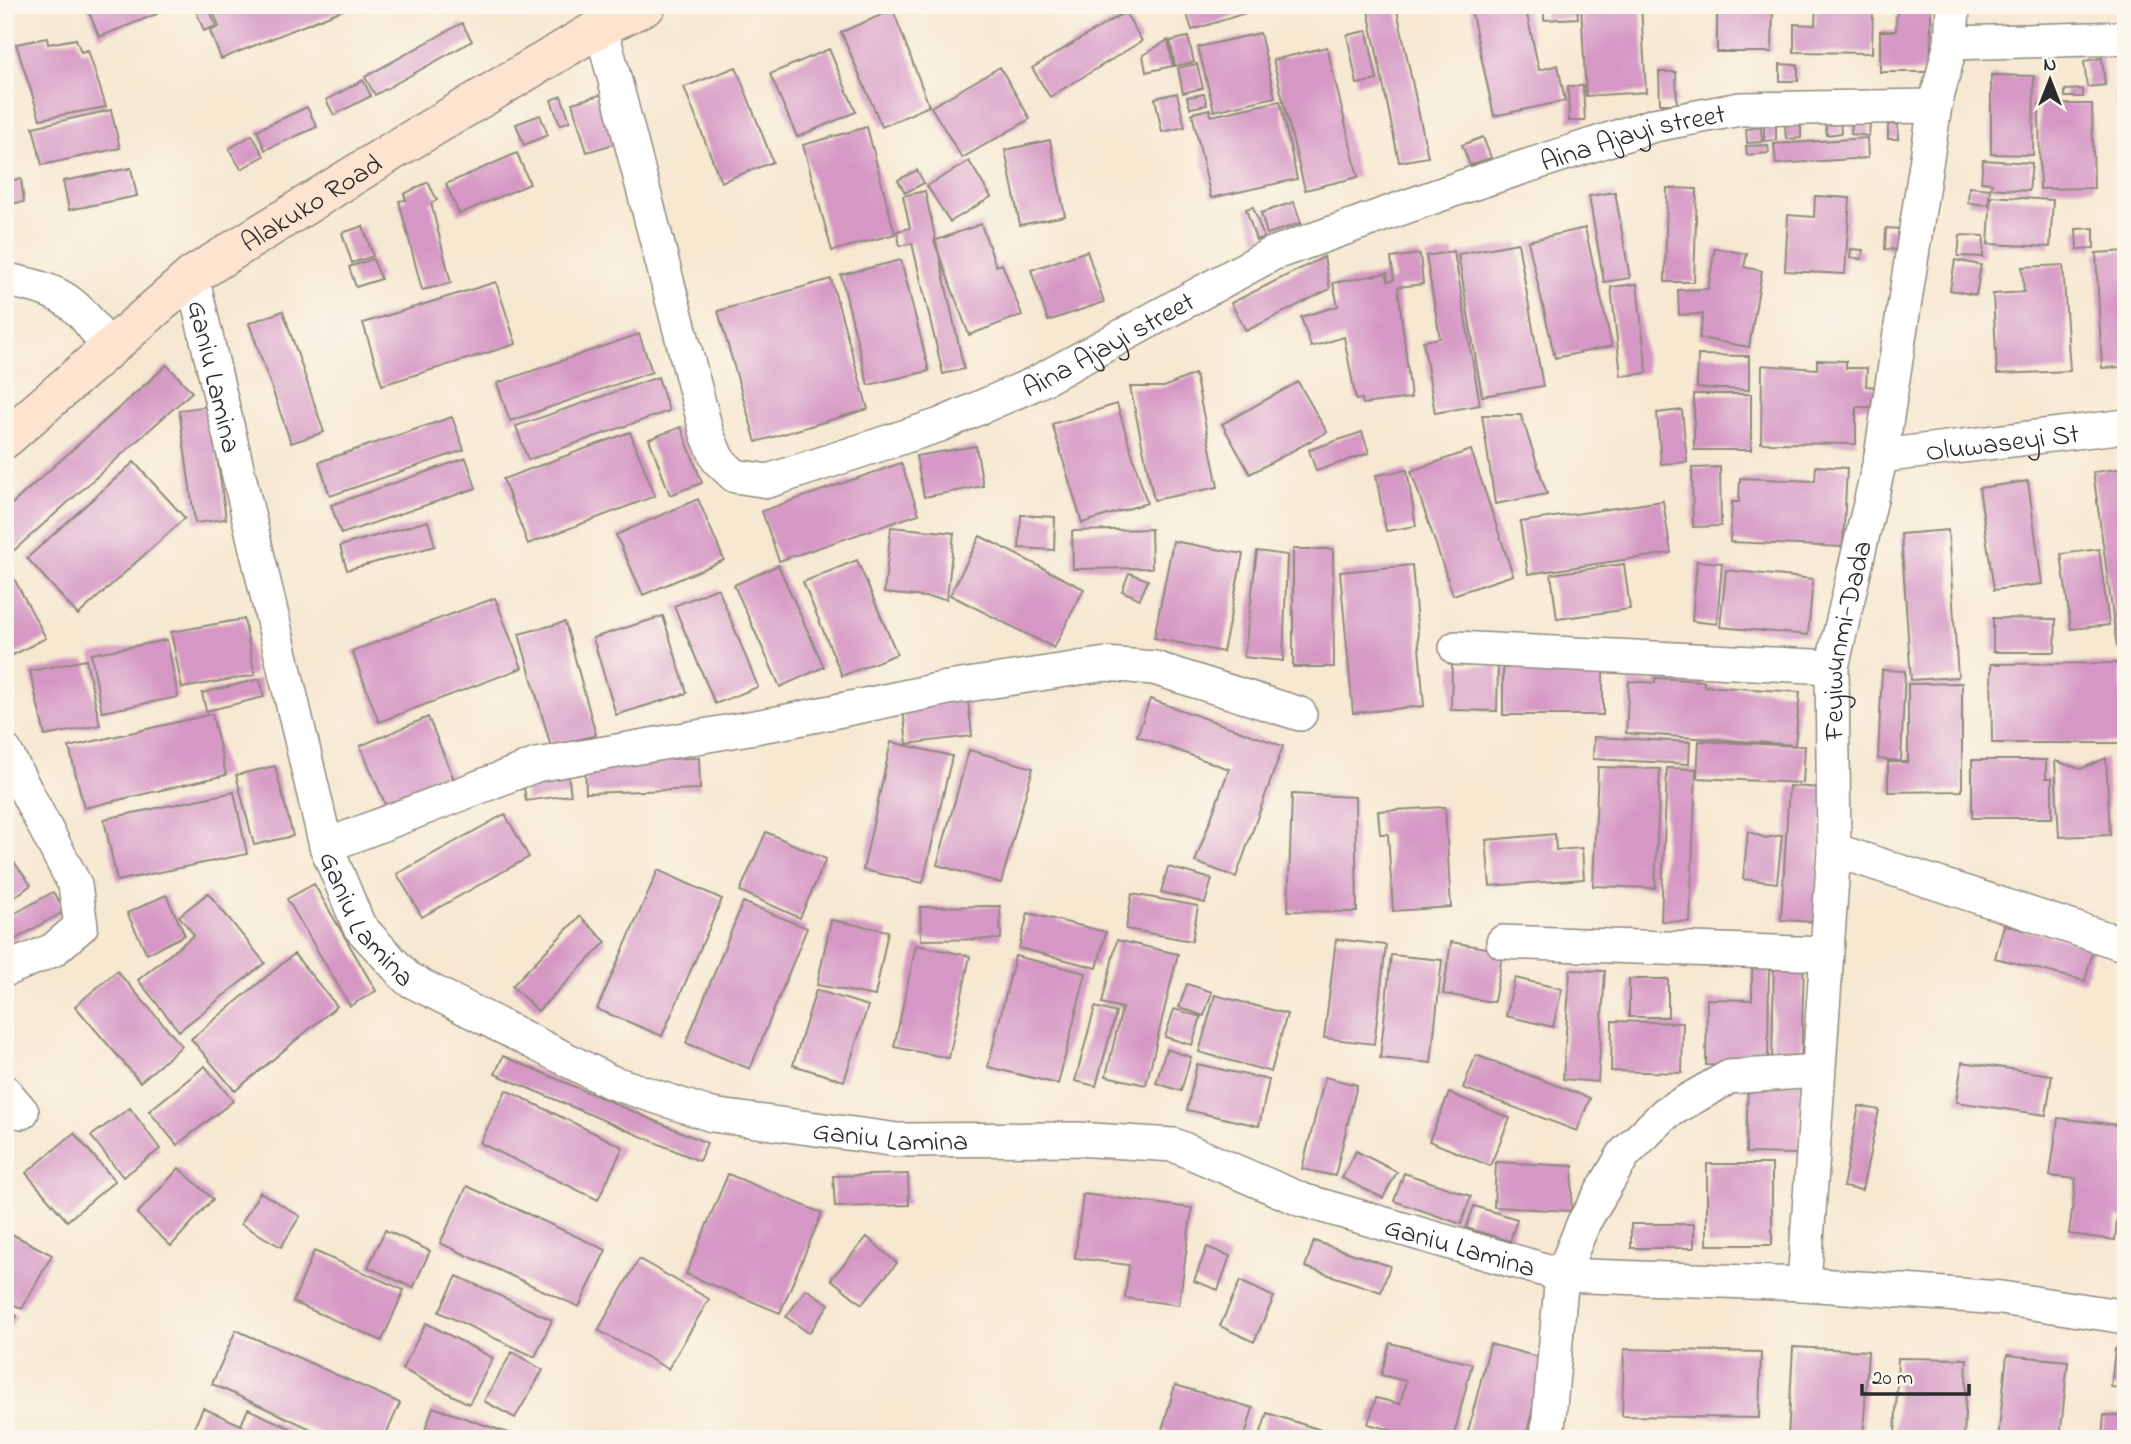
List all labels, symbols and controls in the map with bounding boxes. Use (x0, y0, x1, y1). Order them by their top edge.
north arrow (2016, 46, 2086, 116)
text: N (2044, 52, 2057, 79)
street label: Aina Ajayi street (1536, 95, 1729, 184)
street label: Alakuko Road (234, 145, 392, 265)
street label: Aina Ajayi street (1017, 283, 1203, 410)
street label: Ganiu Lamina (174, 297, 250, 458)
street label: Oluwaseyi St (1923, 415, 2082, 474)
street label: Feyiwunmi-Dada (1815, 537, 1885, 742)
street label: Ganiu Lamina (306, 846, 423, 998)
street label: Ganiu Lamina (810, 1112, 968, 1164)
street label: Ganiu Lamina (1379, 1208, 1540, 1290)
scale bar (1862, 1353, 1968, 1397)
text: 20 m (1872, 1364, 1913, 1394)

